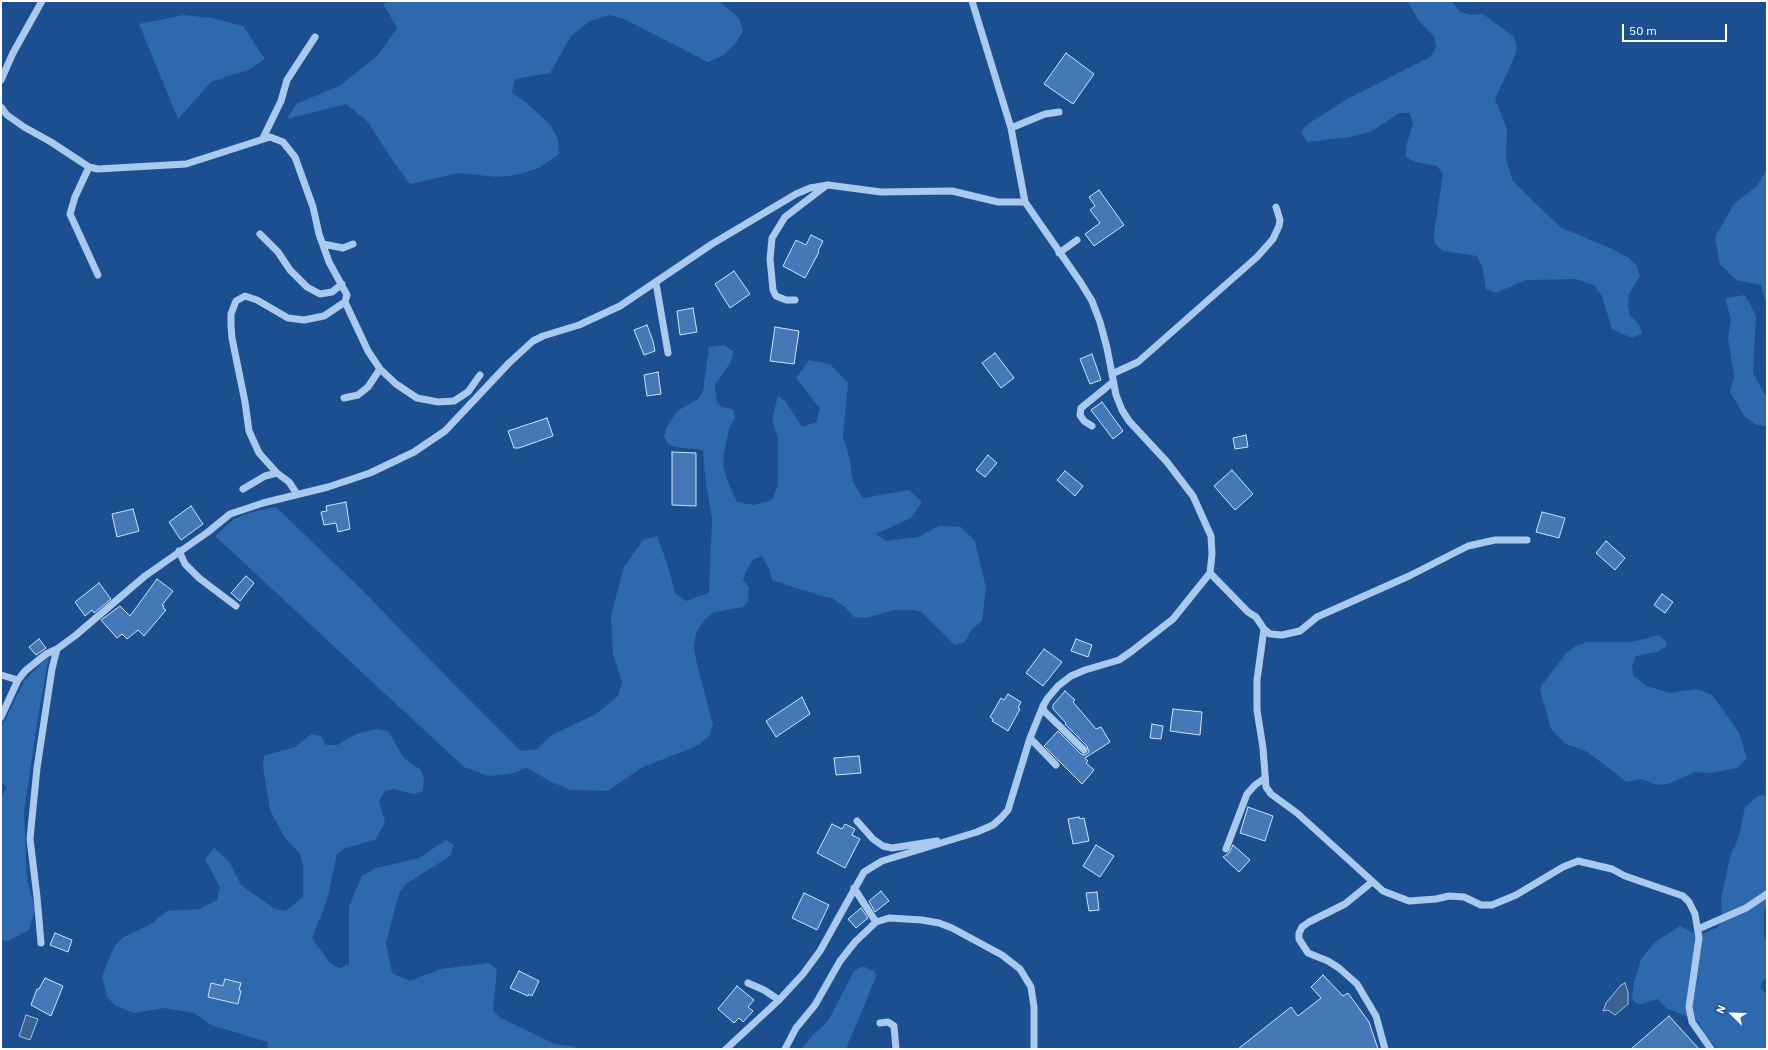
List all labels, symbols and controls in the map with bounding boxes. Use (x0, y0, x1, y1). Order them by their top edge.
scale bar (1624, 16, 1729, 42)
text: 50 m (1629, 23, 1657, 38)
north arrow (1712, 994, 1752, 1034)
text: N (1713, 1003, 1729, 1016)

